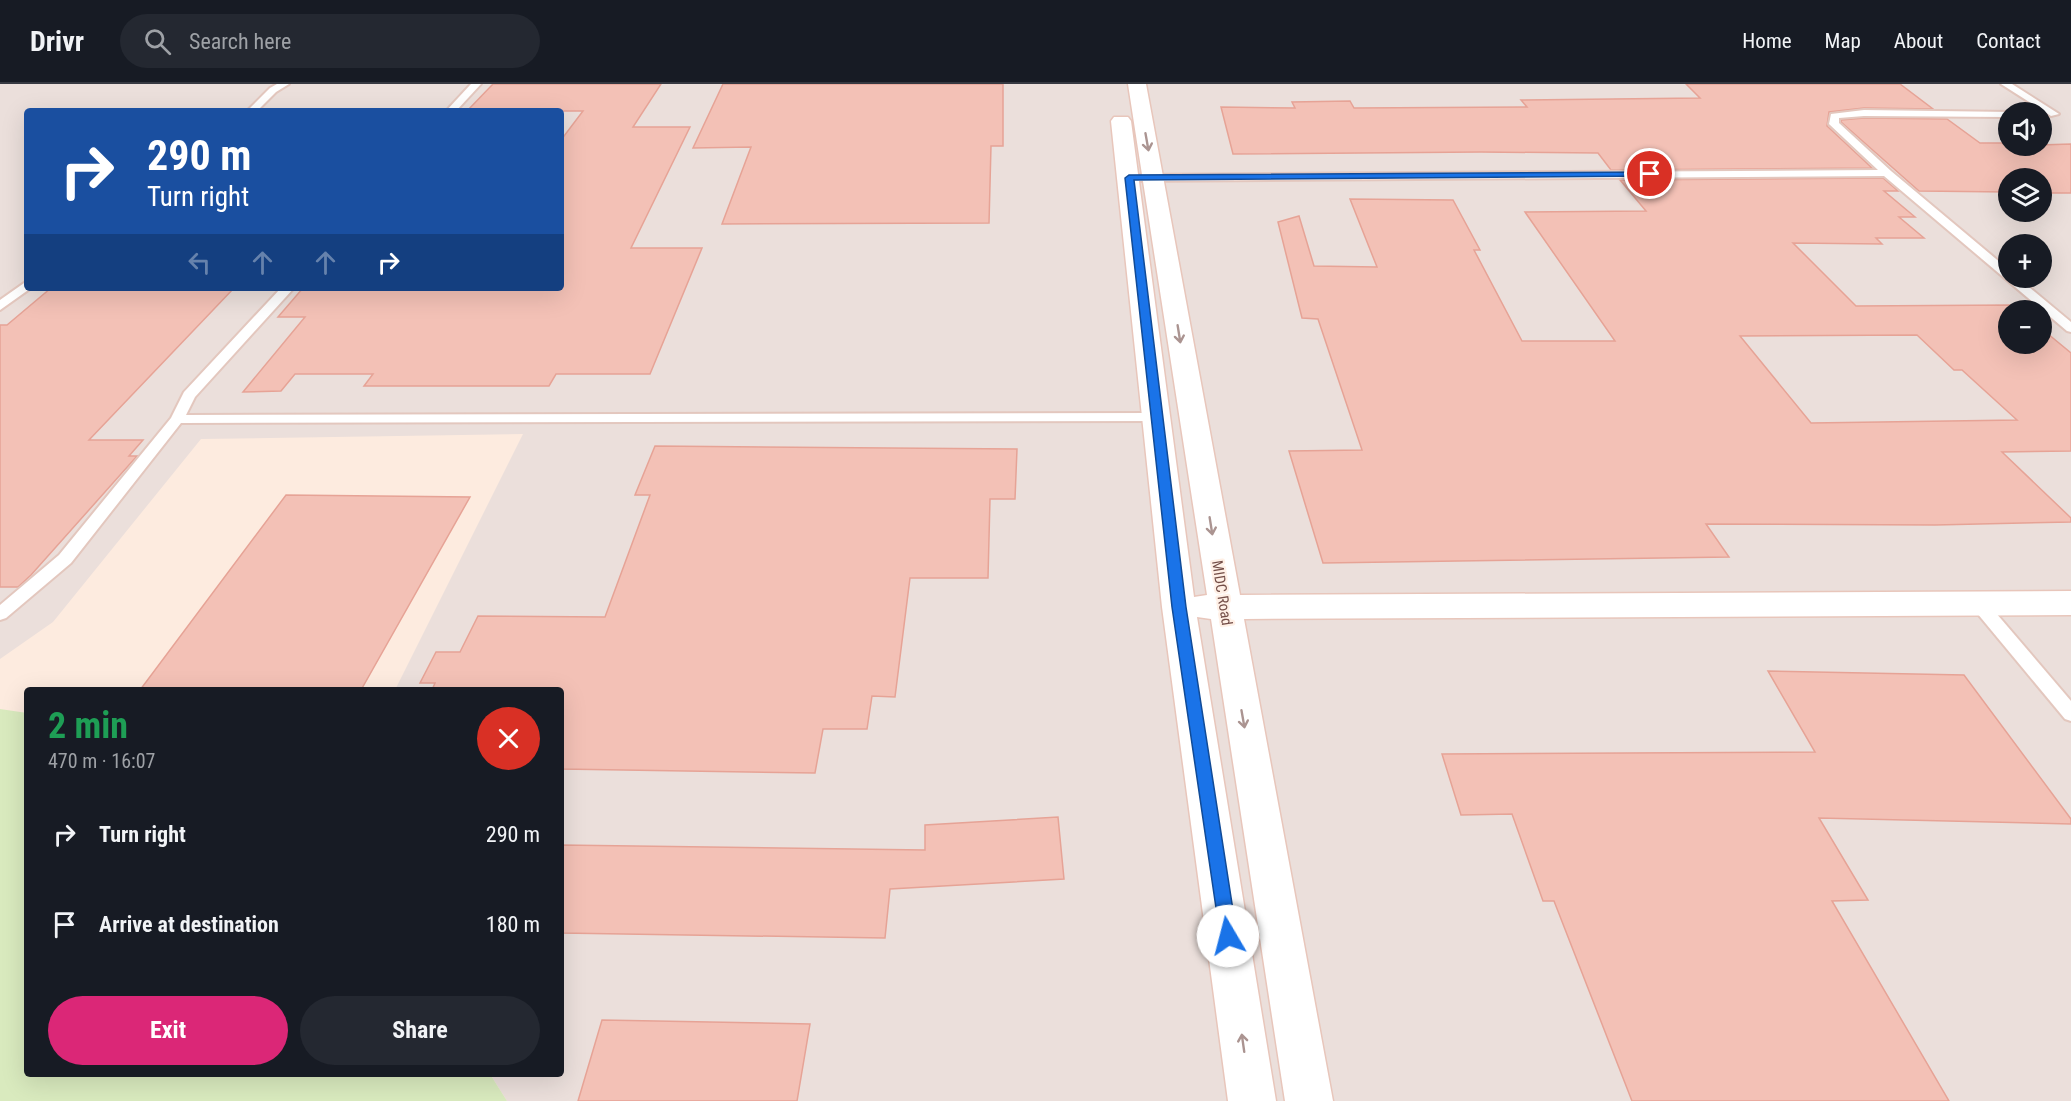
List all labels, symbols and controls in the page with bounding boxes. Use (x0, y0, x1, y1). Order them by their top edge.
search box (120, 14, 540, 68)
text: Drivr (30, 25, 84, 58)
icon: search (141, 25, 174, 58)
text: Search here (189, 29, 291, 54)
text: Home (1742, 29, 1792, 53)
text: Map (1825, 29, 1861, 53)
text: About (1894, 29, 1943, 53)
text: Contact (1976, 29, 2041, 53)
map controls (1998, 102, 2052, 354)
button: sound (1998, 102, 2052, 156)
text: 290 m (147, 131, 252, 180)
one-way arrow (1142, 131, 1153, 151)
icon: right (48, 132, 126, 210)
pin (1624, 148, 1675, 199)
icon: arrive (1633, 157, 1666, 190)
button: layers (1998, 168, 2052, 222)
text: Turn right (147, 181, 249, 213)
button: + (1998, 234, 2052, 288)
icon: left (183, 246, 216, 279)
icon: ahead (246, 246, 279, 279)
icon: ahead (309, 246, 342, 279)
icon: right (372, 246, 405, 279)
button: − (1998, 300, 2052, 354)
one-way arrow (1174, 324, 1185, 343)
one-way arrow (1205, 516, 1216, 536)
street label: MIDC Road (1208, 559, 1236, 627)
text: 2 min (48, 705, 128, 747)
button: close (477, 707, 540, 770)
one-way arrow (1238, 708, 1249, 728)
text: 470 m · 16:07 (48, 749, 155, 773)
icon: right (48, 818, 81, 851)
text: Turn right (99, 822, 186, 847)
text: 290 m (486, 822, 540, 847)
position arrow (1196, 904, 1260, 968)
icon: arrive (48, 908, 81, 941)
text: Arrive at destination (99, 912, 279, 937)
text: 180 m (486, 912, 540, 937)
button: Exit (48, 996, 288, 1065)
button: Share (300, 996, 540, 1065)
one-way arrow (1238, 1034, 1249, 1054)

